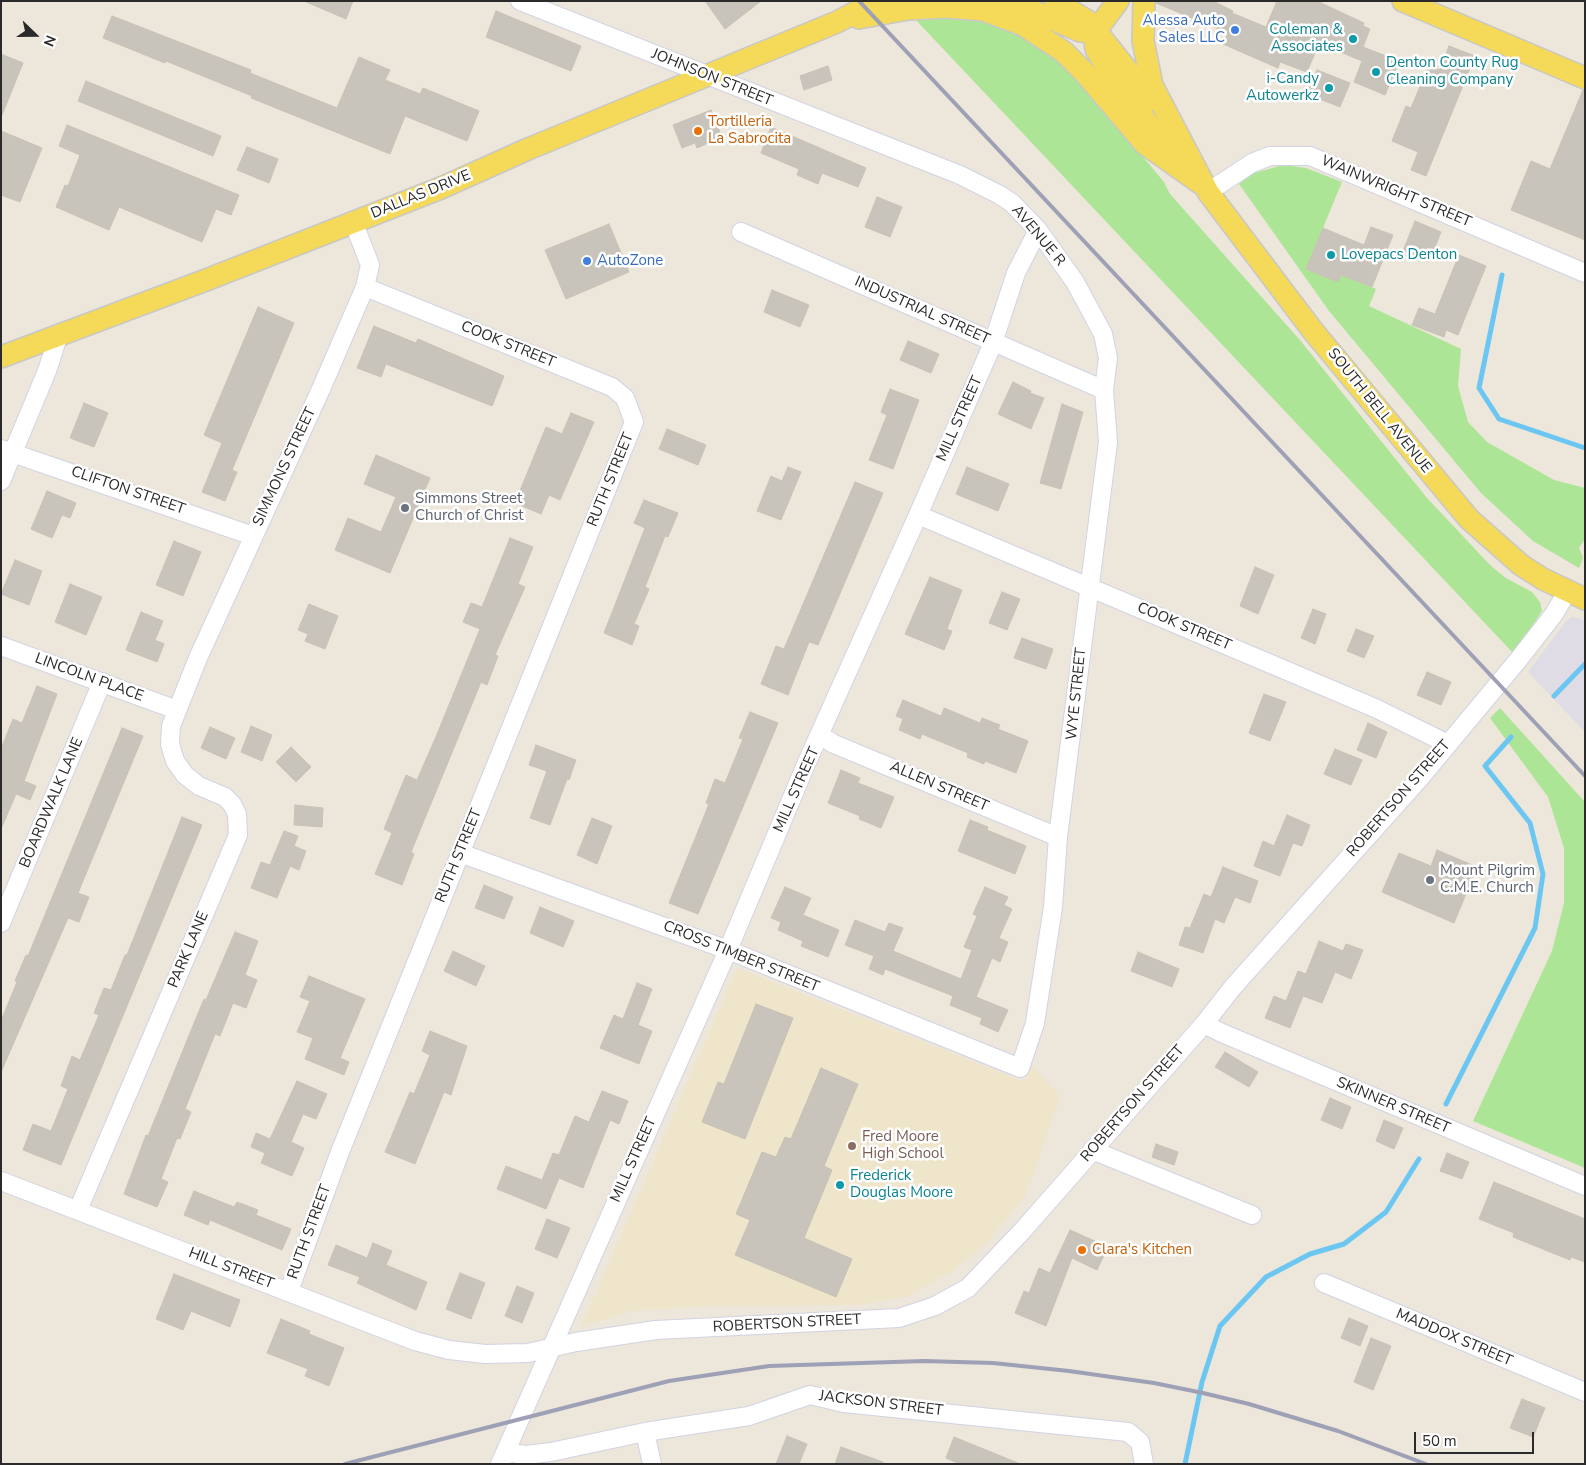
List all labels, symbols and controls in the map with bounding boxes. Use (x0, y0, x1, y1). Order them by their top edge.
north arrow (10, 10, 60, 60)
place label: Alessa Auto Sales LLC (1143, 12, 1225, 47)
place label: Coleman & Associates (1269, 21, 1343, 56)
marker: Alessa Auto Sales LLC (1229, 24, 1241, 36)
text: N (39, 32, 60, 49)
marker: Coleman & Associates (1347, 33, 1359, 45)
street label: JOHNSON STREET (649, 46, 775, 110)
place label: Denton County Rug Cleaning Company (1386, 54, 1519, 89)
marker: Denton County Rug Cleaning Company (1370, 66, 1382, 78)
place label: i-Candy Autowerkz (1246, 70, 1319, 105)
marker: i-Candy Autowerkz (1323, 82, 1335, 94)
place label: Tortilleria La Sabrocita (708, 113, 791, 148)
marker: Tortilleria La Sabrocita (692, 125, 704, 137)
street label: WAINWRIGHT STREET (1318, 152, 1474, 232)
street label: DALLAS DRIVE (369, 167, 473, 223)
street label: AVENUE R (1007, 202, 1069, 270)
place label: Lovepacs Denton (1341, 246, 1457, 264)
marker: Lovepacs Denton (1325, 249, 1337, 261)
place label: AutoZone (597, 252, 663, 270)
marker: AutoZone (581, 255, 593, 267)
street label: INDUSTRIAL STREET (852, 273, 992, 349)
street label: COOK STREET (458, 318, 558, 372)
street label: SOUTH BELL AVENUE (1323, 345, 1435, 477)
street label: MILL STREET (933, 374, 987, 464)
street label: SIMMONS STREET (250, 405, 320, 529)
street label: RUTH STREET (584, 430, 638, 530)
street label: CLIFTON STREET (69, 463, 187, 519)
place label: Simmons Street Church of Christ (415, 490, 524, 525)
marker: Simmons Street Church of Christ (399, 502, 411, 514)
street label: COOK STREET (1134, 599, 1234, 655)
street label: WYE STREET (1063, 647, 1091, 741)
street label: LINCOLN PLACE (32, 650, 146, 706)
street label: BOARDWALK LANE (16, 735, 88, 871)
street label: ROBERTSON STREET (1343, 737, 1455, 861)
street label: MILL STREET (770, 745, 824, 835)
street label: ALLEN STREET (887, 758, 991, 816)
street label: RUTH STREET (432, 806, 486, 906)
place label: Mount Pilgrim C.M.E. Church (1440, 862, 1535, 897)
marker: Mount Pilgrim C.M.E. Church (1424, 874, 1436, 886)
street label: PARK LANE (165, 909, 213, 991)
street label: CROSS TIMBER STREET (660, 917, 822, 997)
street label: ROBERTSON STREET (1077, 1042, 1189, 1166)
street label: SKINNER STREET (1333, 1074, 1453, 1138)
street label: MILL STREET (607, 1115, 661, 1205)
place label: Fred Moore High School (862, 1128, 944, 1163)
marker: Fred Moore High School (846, 1140, 858, 1152)
place label: Frederick Douglas Moore (850, 1167, 953, 1202)
marker: Frederick Douglas Moore (834, 1179, 846, 1191)
street label: RUTH STREET (285, 1182, 335, 1282)
place label: Clara's Kitchen (1092, 1241, 1192, 1259)
marker: Clara's Kitchen (1076, 1244, 1088, 1256)
street label: HILL STREET (186, 1245, 276, 1293)
street label: MADDOX STREET (1393, 1305, 1515, 1371)
street label: ROBERTSON STREET (712, 1311, 862, 1337)
street label: JACKSON STREET (818, 1387, 944, 1421)
scale bar (1416, 1422, 1536, 1454)
text: 50 m (1422, 1431, 1457, 1451)

